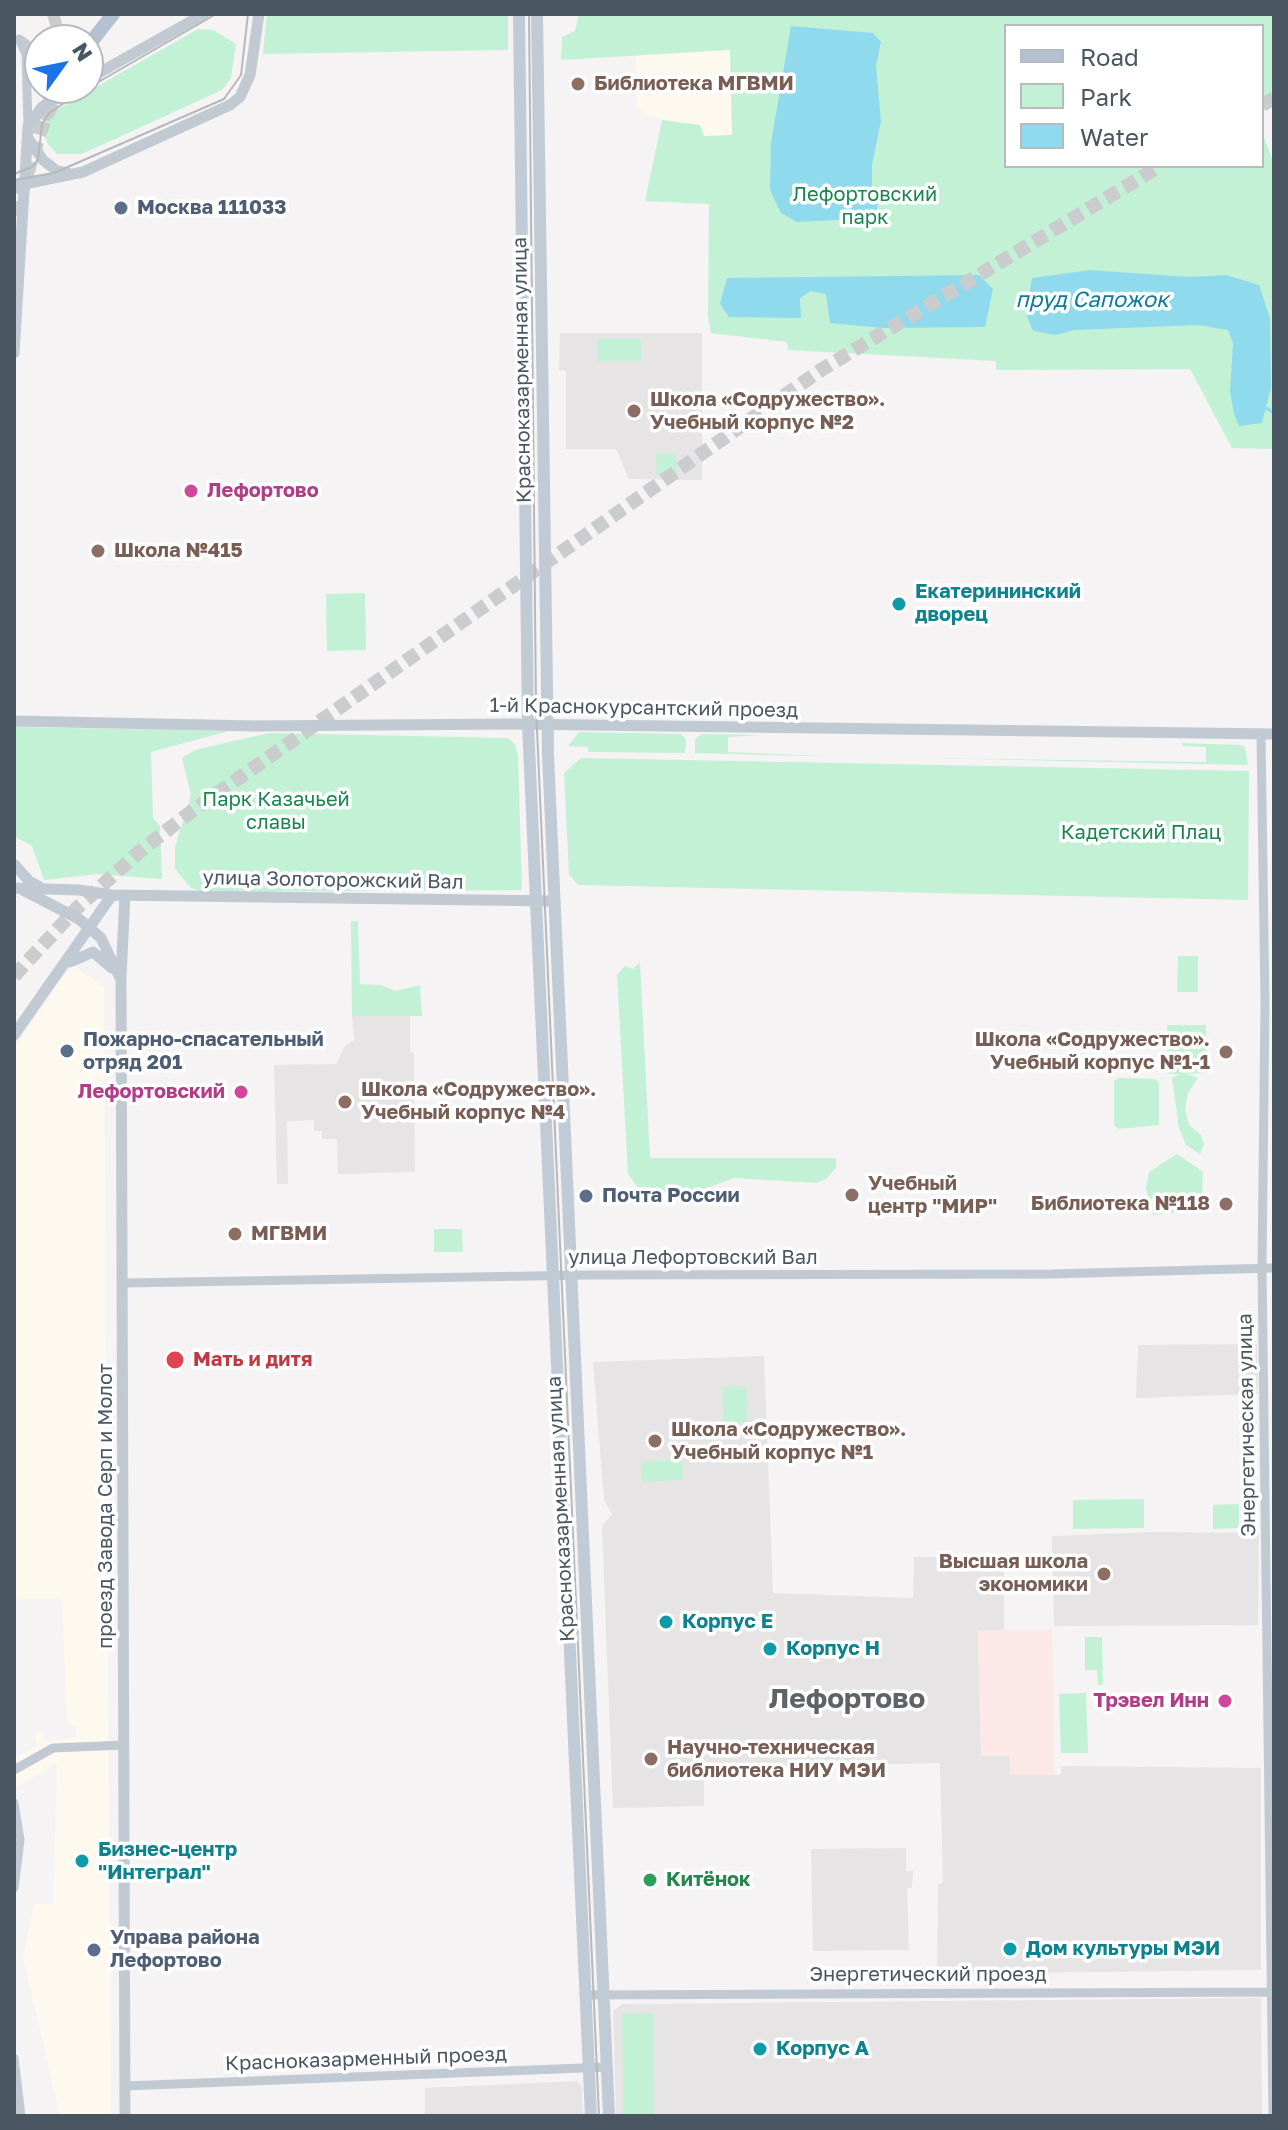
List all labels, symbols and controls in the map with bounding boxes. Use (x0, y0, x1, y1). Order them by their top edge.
north arrow (24, 24, 104, 104)
legend (1004, 24, 1264, 168)
text: N (67, 37, 99, 66)
text: Road (1080, 42, 1139, 71)
place label: Библиотека МГВМИ (594, 72, 794, 96)
marker: Библиотека МГВМИ (569, 75, 587, 93)
text: Park (1080, 82, 1132, 111)
text: Water (1080, 122, 1148, 151)
park label: Лефортовский парк (793, 183, 937, 230)
place label: Москва 111033 (137, 196, 286, 220)
marker: Москва 111033 (112, 199, 130, 217)
street label: Красноказарменная улица (508, 237, 536, 503)
water label: пруд Сапожок (1015, 287, 1169, 313)
place label: Школа «Содружество». Учебный корпус №2 (650, 388, 885, 435)
marker: Школа «Содружество». Учебный корпус №2 (625, 402, 643, 420)
place label: Лефортово (207, 479, 319, 503)
marker: Лефортово (182, 482, 200, 500)
place label: Школа №415 (114, 539, 243, 563)
marker: Школа №415 (89, 542, 107, 560)
place label: Екатерининский дворец (915, 580, 1081, 627)
marker: Екатерининский дворец (890, 595, 908, 613)
street label: 1-й Краснокурсантский проезд (489, 693, 799, 723)
park label: Парк Казачьей славы (202, 788, 350, 835)
park label: Кадетский Плац (1061, 821, 1221, 845)
street label: улица Золоторожский Вал (202, 866, 464, 894)
place label: Пожарно-спасательный отряд 201 (83, 1028, 324, 1075)
place label: Школа «Содружество». Учебный корпус №1-1 (975, 1028, 1210, 1075)
marker: Пожарно-спасательный отряд 201 (58, 1042, 76, 1060)
marker: Школа «Содружество». Учебный корпус №1-1 (1217, 1043, 1235, 1061)
place label: Школа «Содружество». Учебный корпус №4 (361, 1078, 596, 1125)
place label: Лефортовский (78, 1080, 225, 1104)
marker: Лефортовский (232, 1083, 250, 1101)
marker: Школа «Содружество». Учебный корпус №4 (336, 1093, 354, 1111)
place label: Учебный центр "МИР" (868, 1172, 997, 1219)
place label: Почта России (602, 1184, 740, 1208)
marker: Учебный центр "МИР" (843, 1186, 861, 1204)
marker: Почта России (577, 1187, 595, 1205)
place label: Библиотека №118 (1031, 1192, 1210, 1216)
marker: Библиотека №118 (1217, 1195, 1235, 1213)
place label: МГВМИ (251, 1222, 327, 1246)
marker: МГВМИ (226, 1225, 244, 1243)
street label: улица Лефортовский Вал (568, 1246, 818, 1270)
street label: Энергетическая улица (1233, 1313, 1261, 1537)
place label: Мать и дитя (193, 1348, 312, 1372)
marker: Мать и дитя (164, 1349, 186, 1371)
street label: проезд Завода Серп и Молот (94, 1363, 118, 1649)
street label: Красноказарменная улица (542, 1376, 580, 1642)
place label: Школа «Содружество». Учебный корпус №1 (671, 1418, 906, 1465)
marker: Школа «Содружество». Учебный корпус №1 (646, 1432, 664, 1450)
place label: Высшая школа экономики (939, 1550, 1088, 1597)
marker: Высшая школа экономики (1095, 1565, 1113, 1583)
place label: Корпус Е (682, 1610, 773, 1634)
marker: Корпус Е (657, 1613, 675, 1631)
place label: Корпус Н (786, 1637, 880, 1661)
marker: Корпус Н (761, 1640, 779, 1658)
district label: Лефортово (769, 1682, 925, 1716)
place label: Трэвел Инн (1093, 1689, 1209, 1713)
marker: Трэвел Инн (1216, 1692, 1234, 1710)
place label: Научно-техническая библиотека НИУ МЭИ (667, 1736, 886, 1783)
marker: Научно-техническая библиотека НИУ МЭИ (642, 1750, 660, 1768)
place label: Бизнес-центр "Интеграл" (98, 1838, 237, 1885)
marker: Бизнес-центр "Интеграл" (73, 1852, 91, 1870)
place label: Китёнок (666, 1868, 751, 1892)
marker: Китёнок (641, 1871, 659, 1889)
place label: Управа района Лефортово (110, 1926, 259, 1973)
place label: Дом культуры МЭИ (1026, 1937, 1220, 1961)
marker: Дом культуры МЭИ (1001, 1940, 1019, 1958)
marker: Управа района Лефортово (85, 1941, 103, 1959)
street label: Энергетический проезд (809, 1963, 1047, 1987)
place label: Корпус А (776, 2037, 869, 2061)
marker: Корпус А (751, 2040, 769, 2058)
street label: Красноказарменный проезд (225, 2042, 507, 2076)

